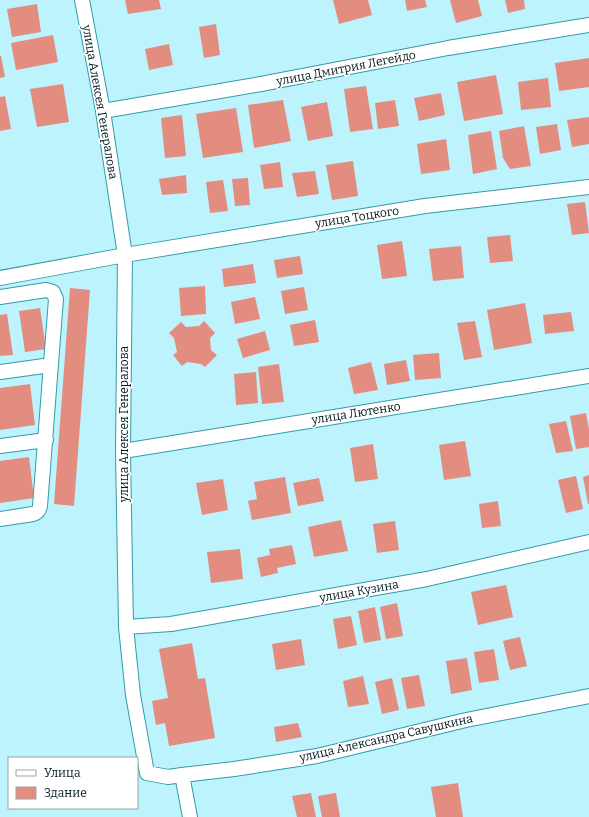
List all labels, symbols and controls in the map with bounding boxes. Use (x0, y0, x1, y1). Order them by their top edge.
street label: улица Алексея Генералова (79, 23, 121, 181)
street label: улица Дмитрия Легейдо (274, 48, 417, 89)
street label: улица Тоцкого (313, 203, 400, 231)
street label: улица Алексея Генералова (117, 345, 131, 503)
street label: улица Лютенко (310, 399, 402, 427)
street label: улица Кузина (317, 577, 400, 605)
street label: улица Александра Савушкина (297, 711, 474, 765)
legend (8, 757, 138, 809)
text: Улица (44, 766, 81, 780)
text: Здание (44, 786, 87, 800)

